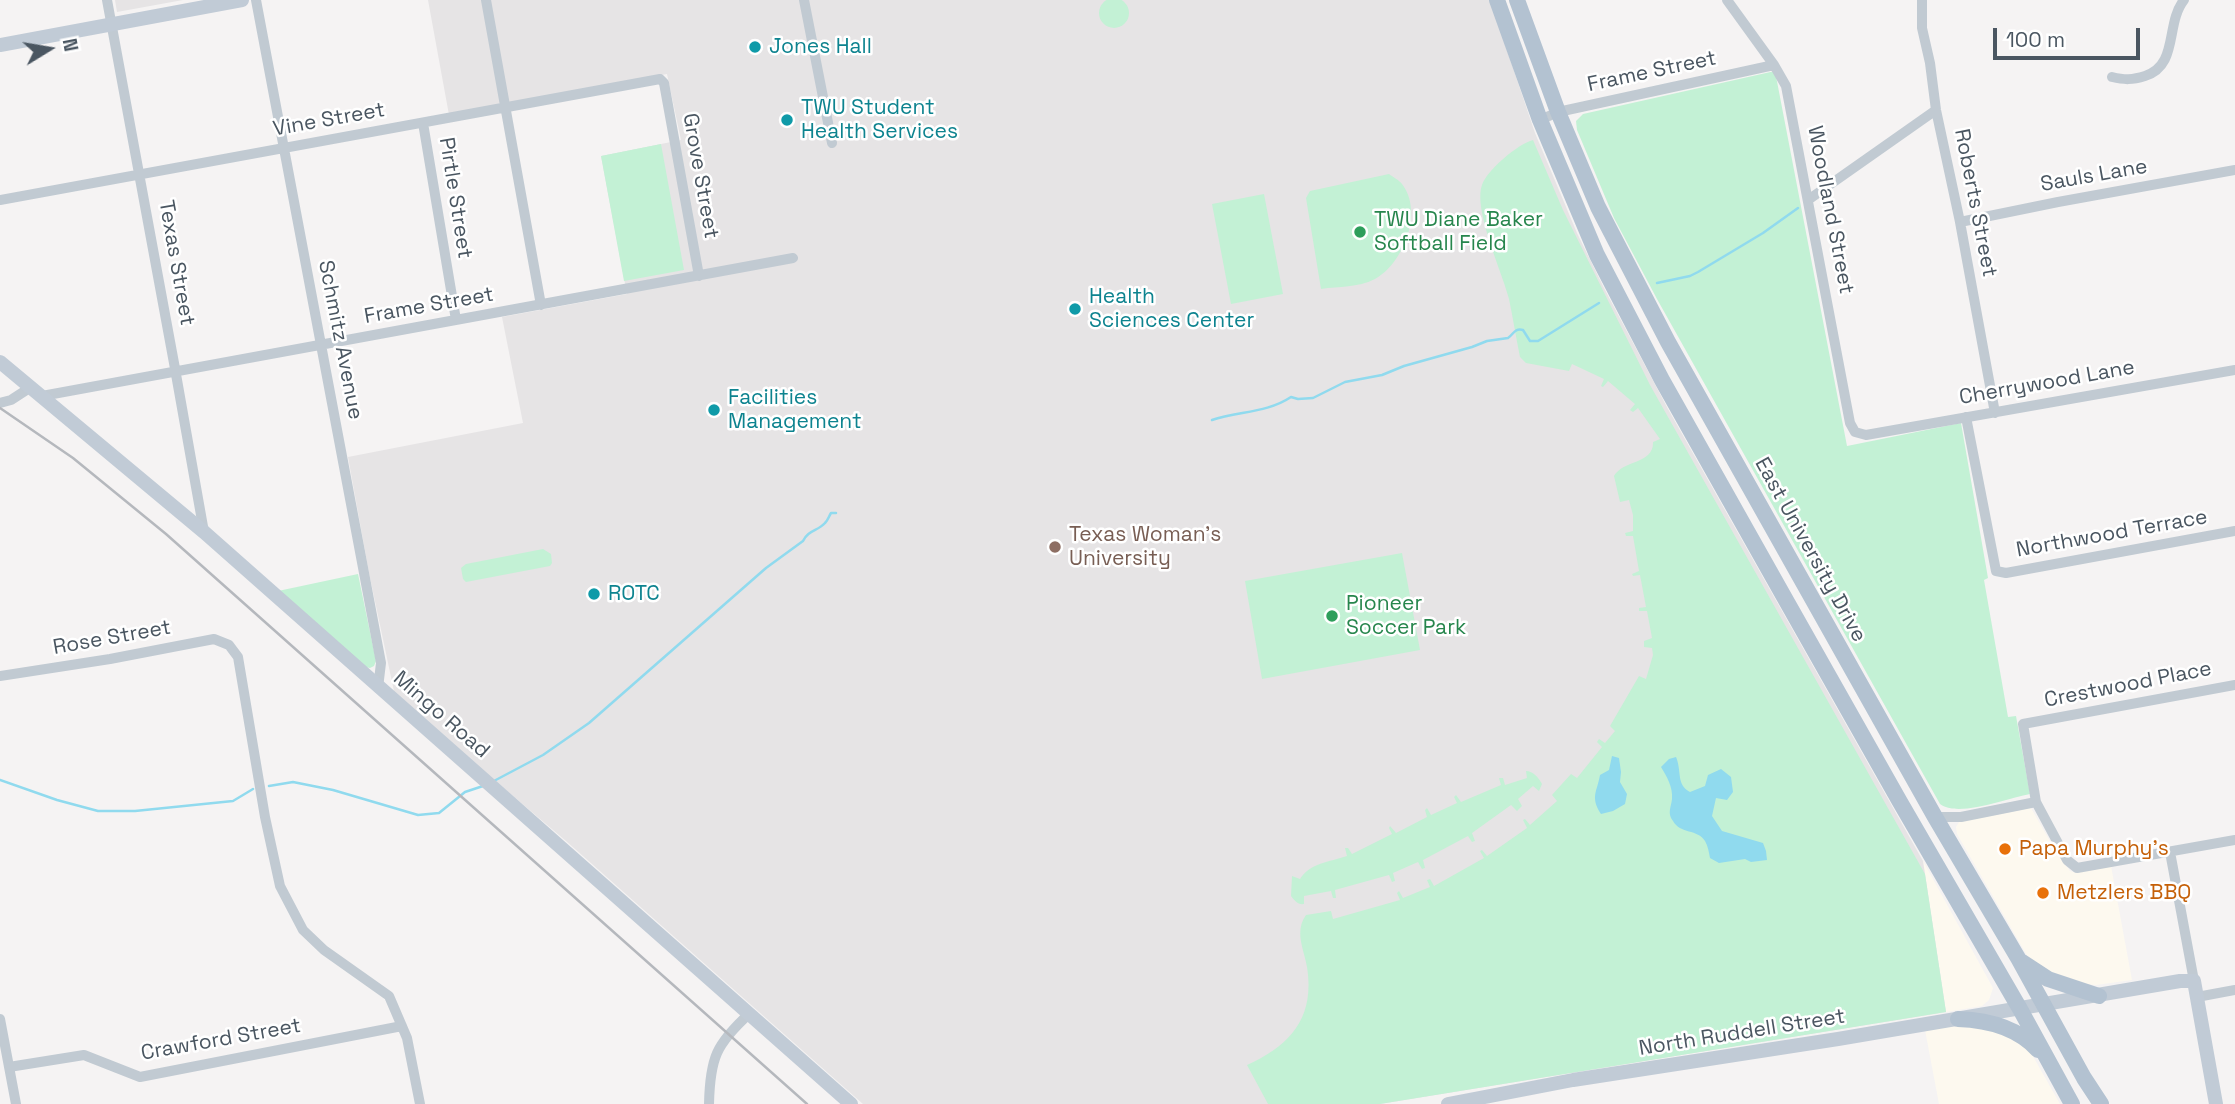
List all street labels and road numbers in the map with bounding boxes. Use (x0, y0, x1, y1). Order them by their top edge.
street label: Frame Street (1585, 46, 1719, 98)
street label: Vine Street (271, 98, 387, 142)
street label: Grove Street (677, 111, 723, 241)
street label: Woodland Street (1801, 124, 1859, 296)
street label: Roberts Street (1948, 127, 2002, 279)
street label: Pirtle Street (433, 136, 477, 260)
street label: Sauls Lane (2039, 154, 2149, 198)
street label: Texas Street (153, 198, 199, 328)
street label: Schmitz Avenue (312, 258, 368, 422)
street label: Frame Street (362, 282, 496, 330)
street label: Cherrywood Lane (1957, 355, 2137, 411)
street label: East University Drive (1749, 453, 1871, 647)
street label: Northwood Terrace (2014, 505, 2210, 563)
street label: Rose Street (51, 615, 173, 661)
street label: Crestwood Place (2042, 656, 2214, 714)
street label: Mingo Road (388, 666, 494, 764)
street label: North Ruddell Street (1637, 1004, 1847, 1062)
street label: Crawford Street (139, 1014, 303, 1066)

